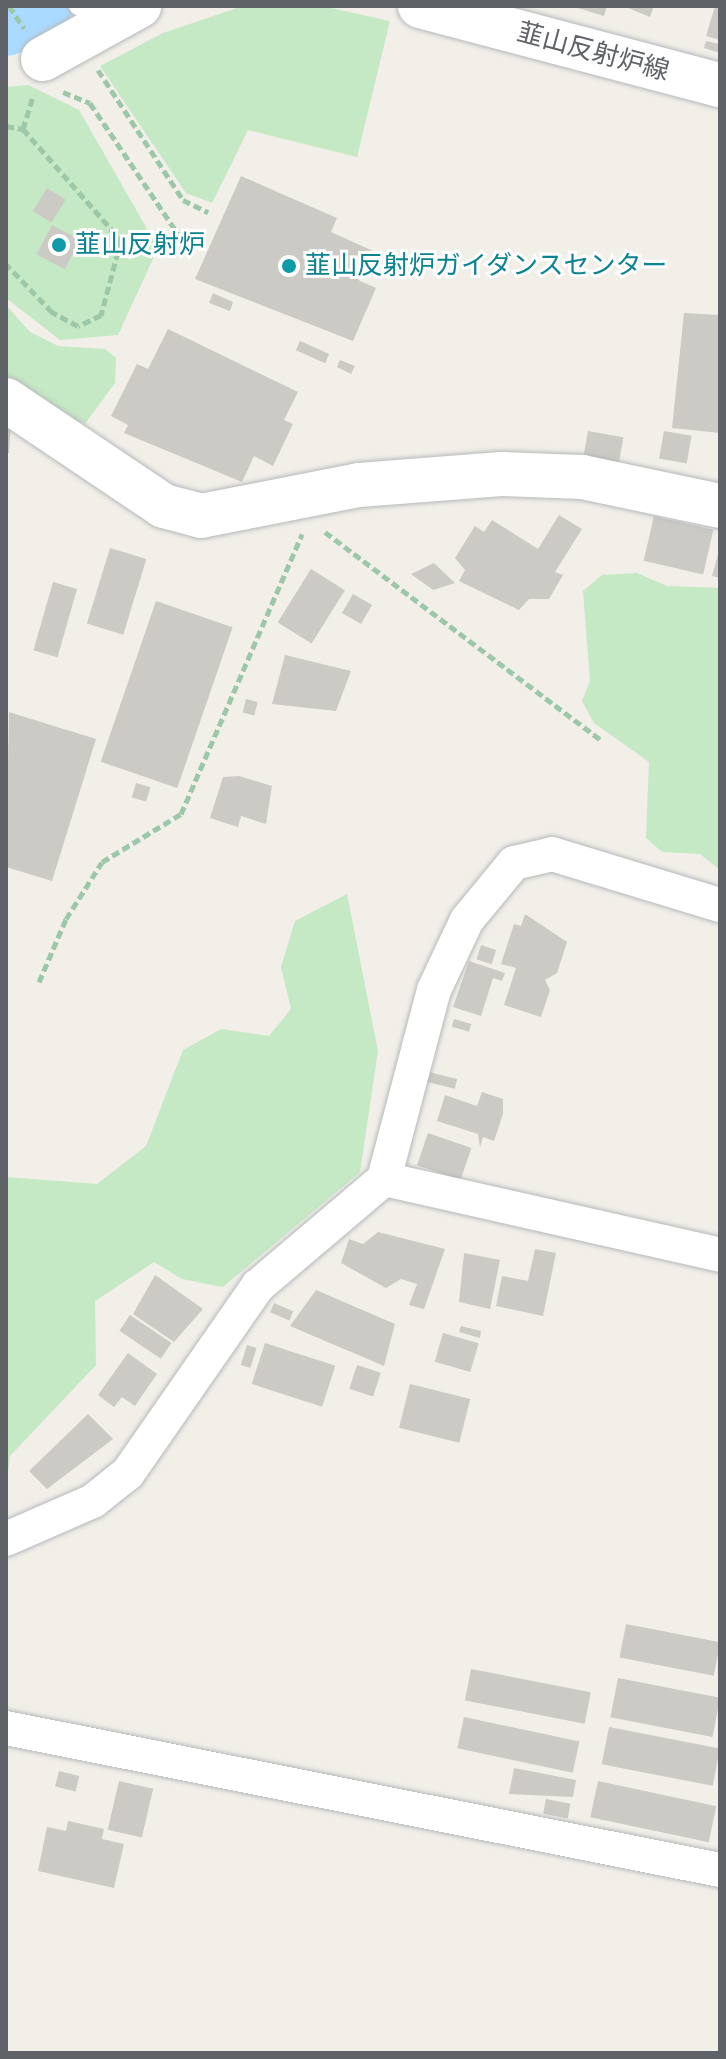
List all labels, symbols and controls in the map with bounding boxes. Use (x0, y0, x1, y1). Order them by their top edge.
street label: 韮山反射炉線 (514, 17, 672, 87)
place label: 韮山反射炉 (75, 229, 205, 261)
marker: 韮山反射炉 (50, 236, 68, 254)
place label: 韮山反射炉ガイダンスセンター (305, 250, 669, 282)
marker: 韮山反射炉ガイダンスセンター (280, 257, 298, 275)

